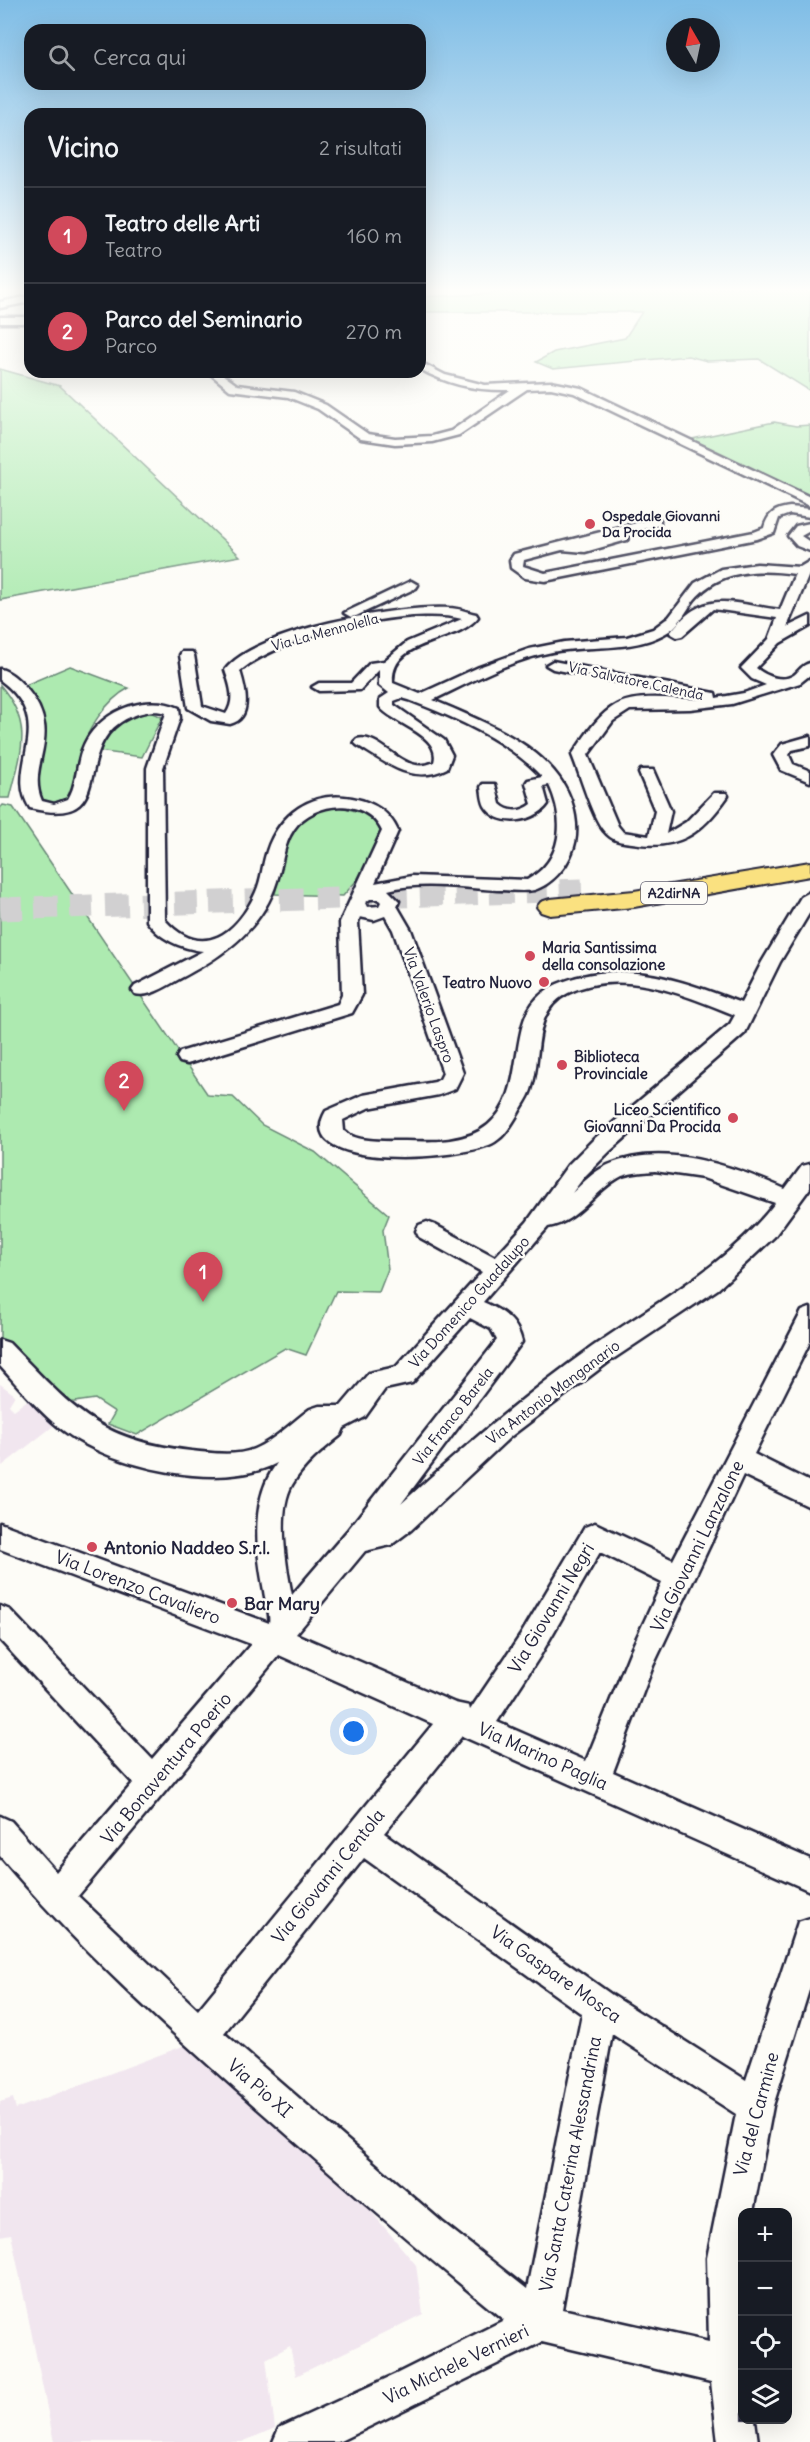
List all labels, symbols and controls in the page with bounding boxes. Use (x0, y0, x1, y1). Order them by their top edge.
north arrow (666, 18, 720, 72)
search box (24, 24, 426, 90)
icon: search (45, 41, 78, 74)
text: Cerca qui (93, 43, 186, 71)
text: Vicino (48, 131, 119, 164)
text: 2 risultati (319, 135, 402, 160)
text: Teatro delle Arti (105, 209, 260, 237)
text: 1 (64, 223, 71, 248)
text: 160 m (347, 223, 402, 248)
text: Teatro (105, 237, 162, 262)
text: Parco del Seminario (105, 305, 302, 333)
text: 2 (62, 319, 73, 344)
text: 270 m (346, 319, 402, 344)
text: Parco (105, 333, 157, 358)
place label: Ospedale Giovanni Da Procida (602, 507, 720, 541)
marker: Ospedale Giovanni Da Procida (583, 517, 597, 531)
street label: Via La Mennolella (270, 609, 380, 655)
street label: Via Salvatore Calenda (567, 658, 705, 704)
road number: A2dirNA (641, 882, 707, 904)
place label: Maria Santissima della consolazione (542, 938, 665, 974)
street label: Via Valerio Laspro (399, 945, 459, 1065)
marker: Maria Santissima della consolazione (523, 949, 537, 963)
place label: Teatro Nuovo (442, 973, 533, 992)
marker: Teatro Nuovo (537, 975, 551, 989)
place label: Biblioteca Provinciale (574, 1047, 648, 1083)
marker: Biblioteca Provinciale (555, 1058, 569, 1072)
pin: 2 (104, 1062, 144, 1111)
place label: Liceo Scientifico Giovanni Da Procida (584, 1100, 722, 1136)
marker: Liceo Scientifico Giovanni Da Procida (726, 1111, 740, 1125)
street label: Via Domenico Guadalupo (405, 1232, 533, 1372)
pin: 1 (184, 1252, 222, 1302)
street label: Via Antonio Manganario (483, 1336, 623, 1448)
street label: Via Franco Barela (409, 1363, 498, 1469)
street label: Via Giovanni Lanzalone (645, 1456, 749, 1636)
place label: Antonio Naddeo S.r.l. (104, 1536, 270, 1559)
street label: Via Giovanni Negri (503, 1538, 599, 1678)
marker: Antonio Naddeo S.r.l. (85, 1540, 99, 1554)
street label: Via Lorenzo Cavaliero (52, 1545, 224, 1629)
place label: Bar Mary (244, 1592, 320, 1615)
marker: Bar Mary (225, 1596, 239, 1610)
street label: Via Bonaventura Poerio (96, 1687, 236, 1849)
your location (339, 1717, 368, 1746)
street label: Via Marino Paglia (474, 1717, 612, 1795)
street label: Via Giovanni Centola (267, 1804, 389, 1948)
street label: Via Gaspare Mosca (486, 1920, 626, 2028)
street label: Via Santa Caterina Alessandrina (534, 2034, 606, 2294)
street label: Via del Carmine (728, 2049, 784, 2179)
street label: Via Pio XI (223, 2054, 297, 2122)
map controls (738, 2208, 792, 2424)
button: + (738, 2208, 792, 2262)
button: − (738, 2262, 792, 2316)
button: locate (738, 2316, 792, 2370)
street label: Via Michele Vernieri (380, 2319, 532, 2409)
button: layers (738, 2370, 792, 2424)

